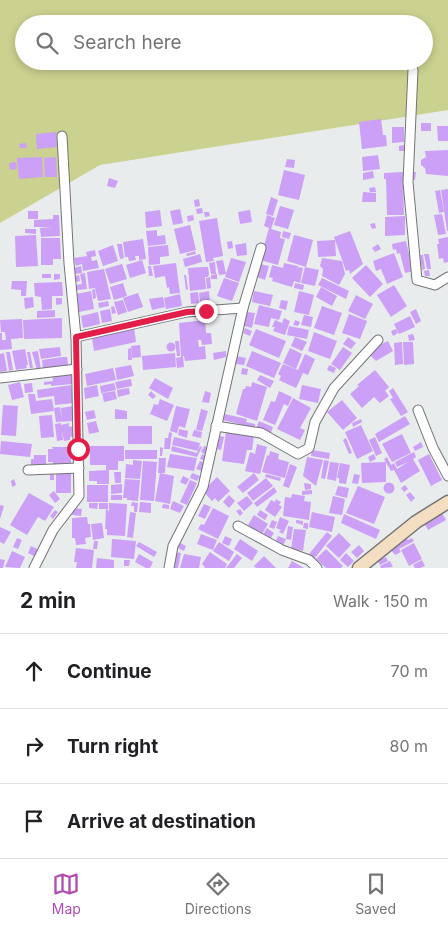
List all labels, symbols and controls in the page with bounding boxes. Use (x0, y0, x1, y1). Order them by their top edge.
search box (15, 15, 433, 70)
icon: search (33, 29, 61, 57)
text: Search here (73, 31, 182, 54)
route end (195, 300, 218, 323)
route start (67, 438, 90, 461)
text: 2 min (20, 588, 76, 613)
text: Walk · 150 m (333, 591, 428, 611)
icon: ahead (20, 657, 48, 685)
text: Continue (67, 660, 152, 683)
text: 70 m (391, 661, 428, 681)
icon: right (20, 732, 48, 760)
text: Turn right (67, 735, 158, 758)
text: 80 m (389, 736, 428, 756)
icon: arrive (20, 807, 48, 835)
text: Arrive at destination (67, 810, 256, 833)
tab: Map (52, 870, 81, 917)
tab: Directions (185, 870, 251, 917)
tab: Saved (355, 870, 396, 917)

